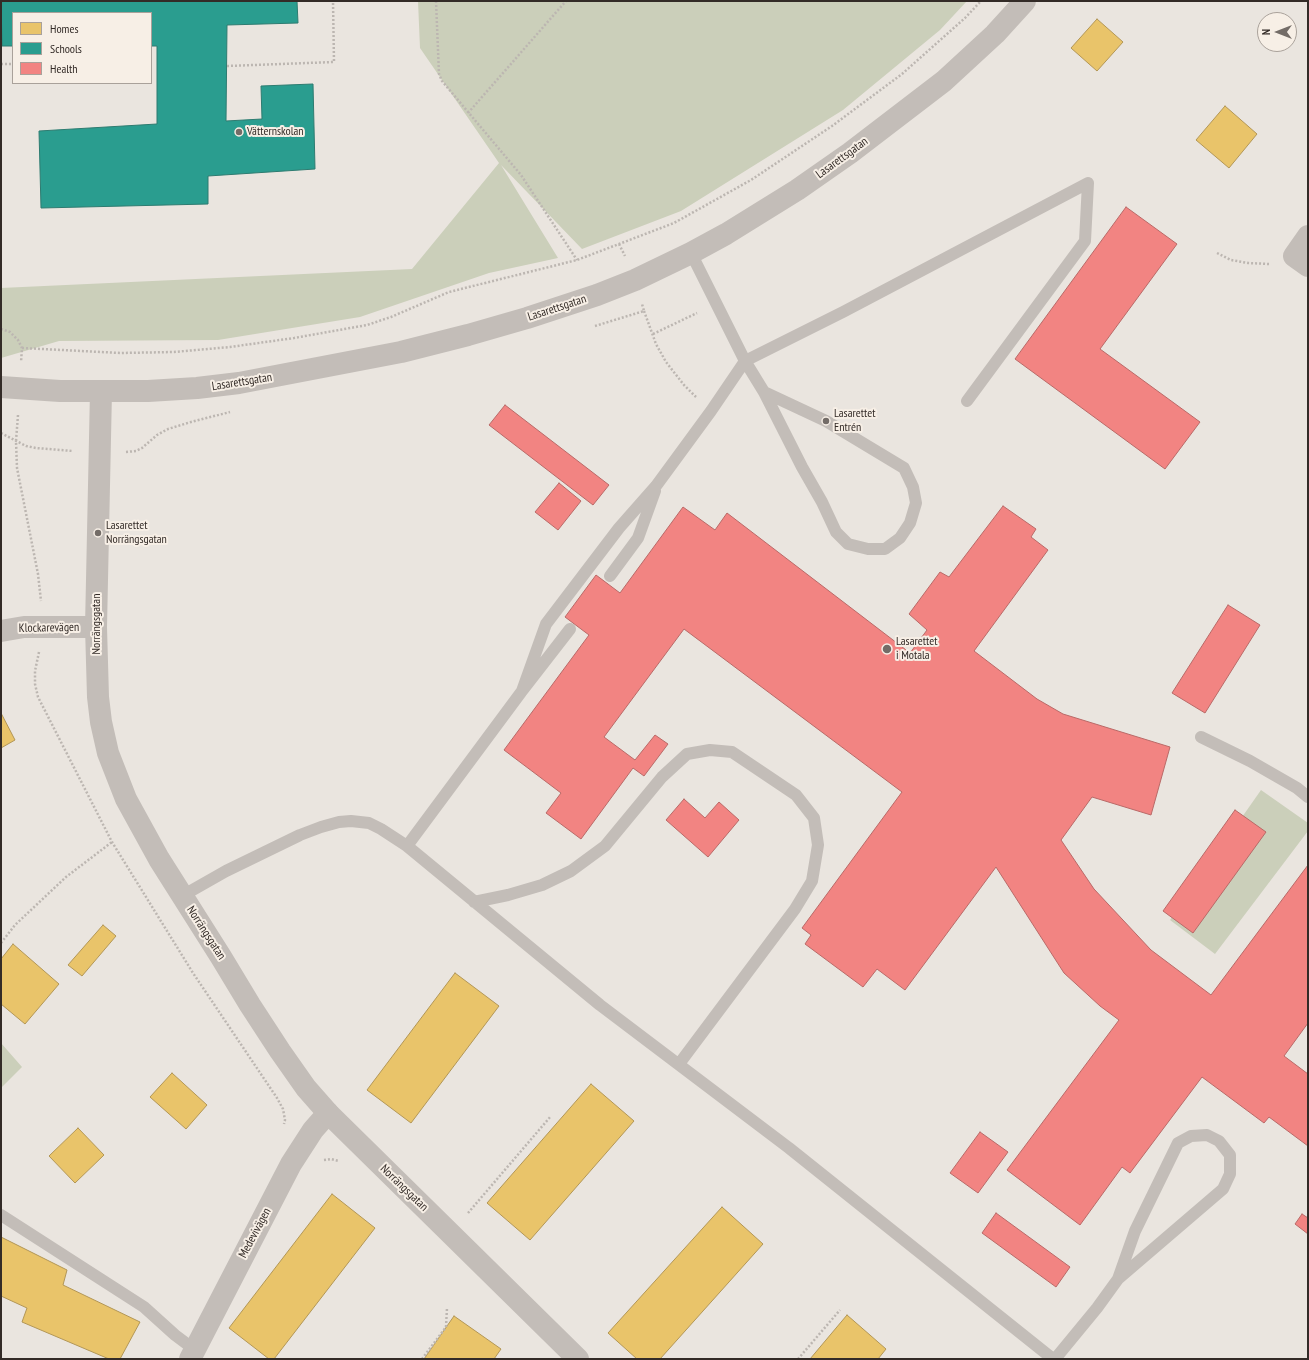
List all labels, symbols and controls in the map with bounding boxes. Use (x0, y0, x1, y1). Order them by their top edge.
legend (12, 12, 152, 84)
north arrow (1257, 12, 1297, 52)
text: Homes (50, 21, 78, 36)
text: N (1259, 29, 1273, 35)
text: Schools (50, 41, 82, 56)
text: Health (50, 61, 78, 76)
place label: Vätternskolan (247, 125, 304, 139)
marker: Vätternskolan (234, 127, 244, 137)
street label: Lasarettsgatan (813, 134, 871, 182)
street label: Lasarettsgatan (526, 292, 588, 324)
street label: Lasarettsgatan (211, 370, 273, 394)
place label: Lasarettet Entrén (834, 407, 875, 435)
marker: Lasarettet Entrén (821, 416, 831, 426)
place label: Lasarettet Norrängsgatan (106, 519, 167, 547)
marker: Lasarettet Norrängsgatan (93, 528, 103, 538)
street label: Norrängsgatan (90, 594, 104, 654)
street label: Klockarevägen (19, 620, 79, 636)
place label: Lasarettet i Motala (896, 635, 937, 663)
marker: Lasarettet i Motala (881, 643, 893, 655)
street label: Norrängsgatan (183, 904, 229, 962)
street label: Norrängsgatan (377, 1162, 431, 1214)
street label: Medevivägen (236, 1205, 274, 1261)

